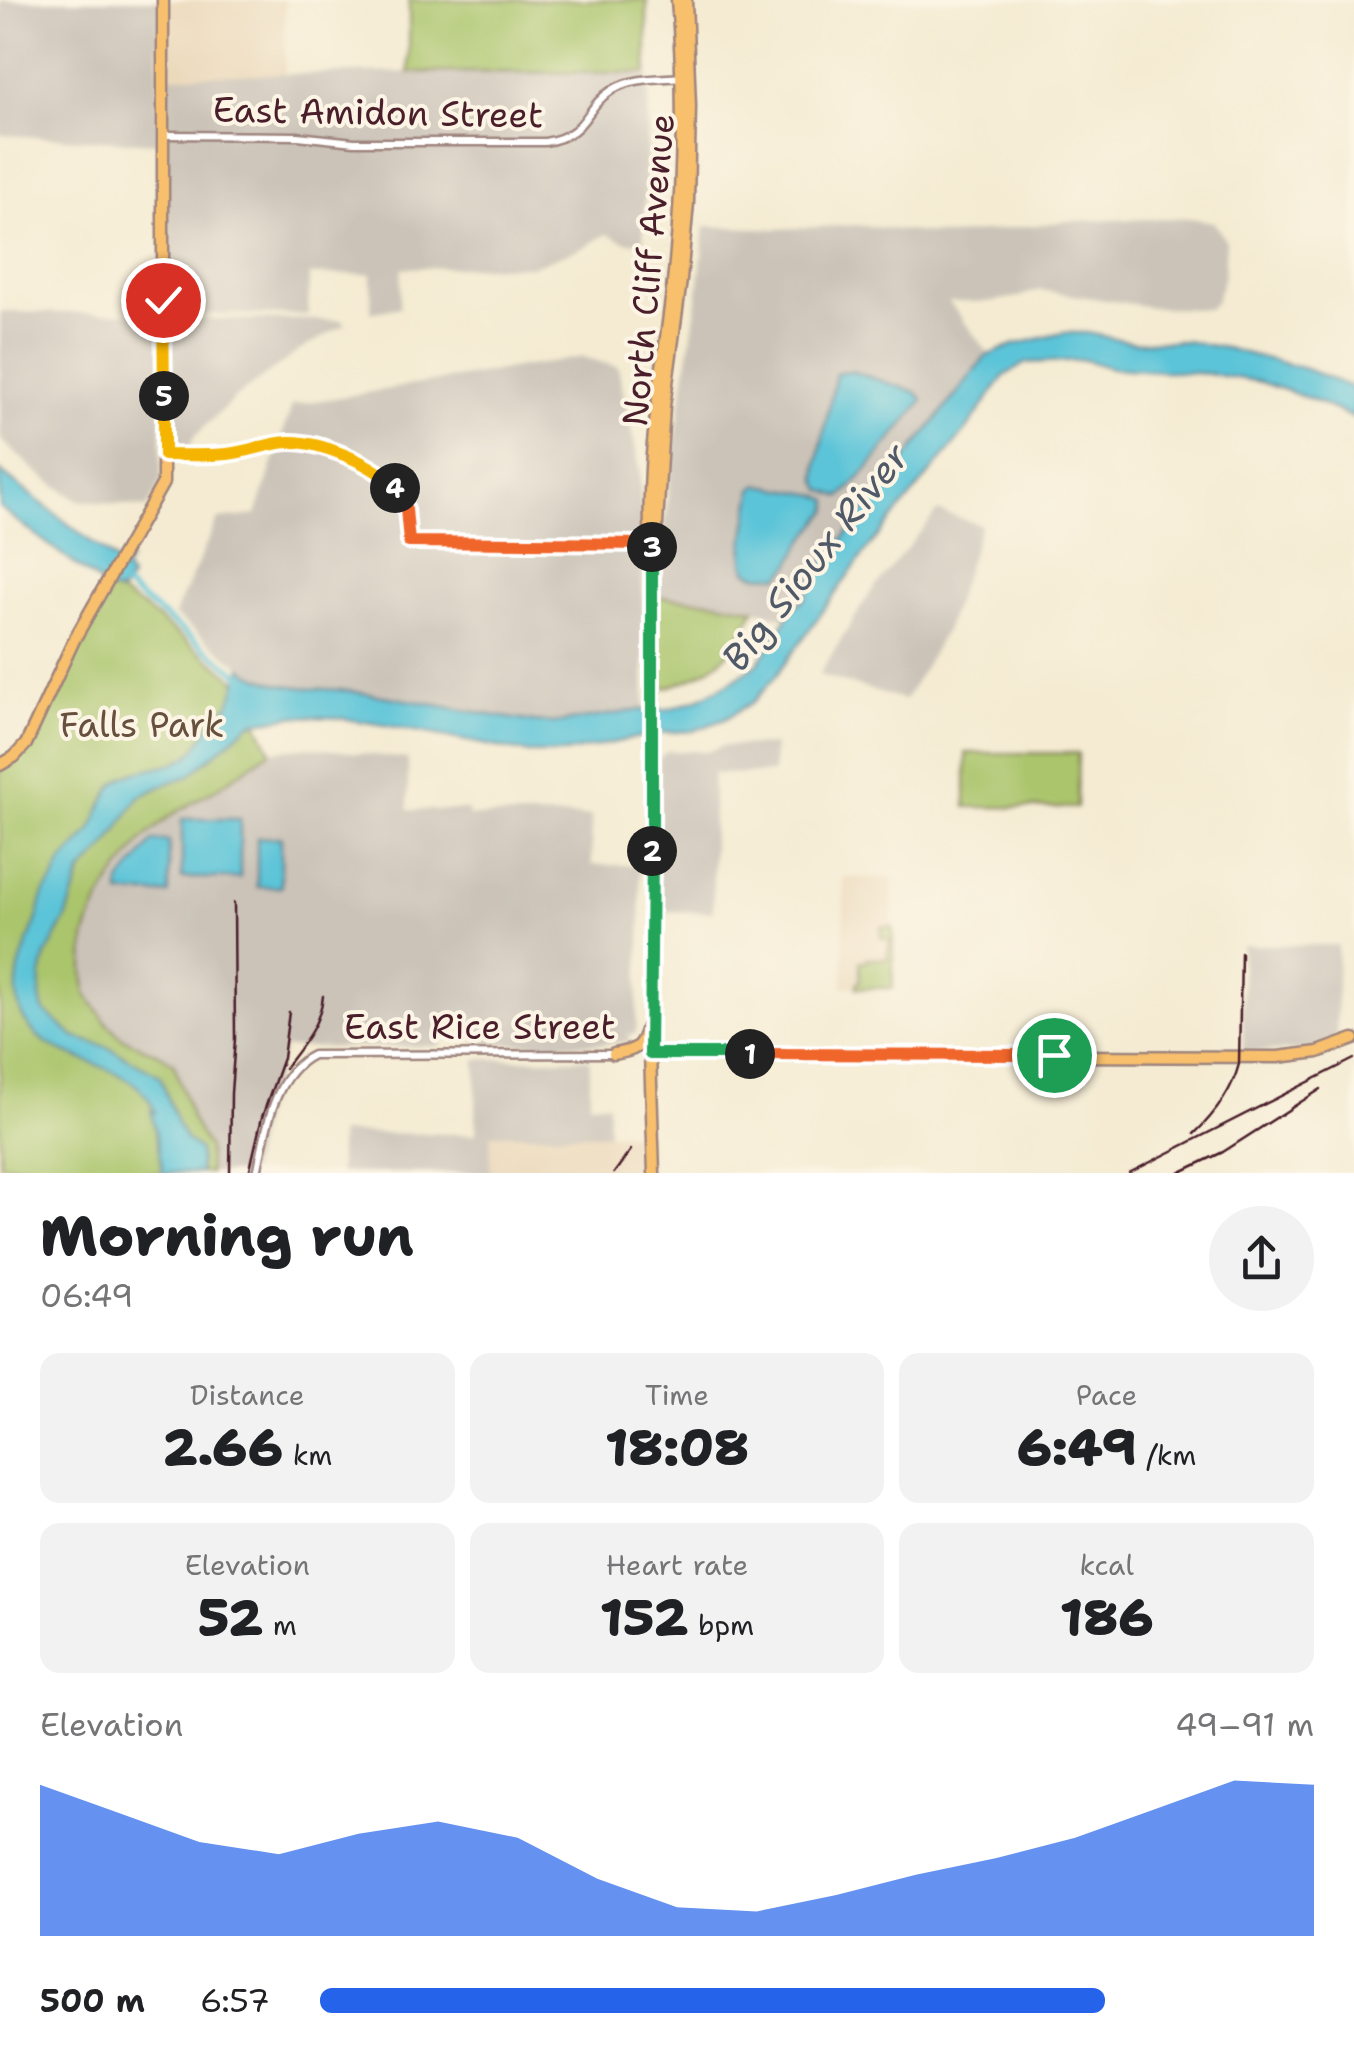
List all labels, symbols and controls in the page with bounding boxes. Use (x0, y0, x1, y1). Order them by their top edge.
street label: East Amidon Street (212, 86, 544, 138)
street label: North Cliff Avenue (611, 112, 685, 428)
pin (121, 258, 206, 343)
icon: check (136, 273, 191, 328)
pin: 5 (139, 371, 189, 421)
text: 5 (155, 377, 173, 415)
water label: Big Sioux River (710, 432, 921, 682)
pin: 4 (370, 463, 420, 513)
text: 4 (385, 469, 405, 507)
pin: 3 (627, 522, 677, 572)
text: 3 (642, 528, 662, 566)
park label: Falls Park (60, 701, 224, 748)
pin: 2 (627, 826, 677, 876)
text: 2 (642, 832, 662, 870)
street label: East Rice Street (344, 1003, 616, 1050)
pin (1012, 1013, 1097, 1098)
icon: arrive (1027, 1028, 1082, 1083)
pin: 1 (725, 1029, 775, 1079)
text: 1 (744, 1035, 756, 1073)
text: Morning run (40, 1199, 414, 1273)
button: share (1209, 1206, 1314, 1311)
text: 06:49 (40, 1274, 133, 1317)
text: Distance (190, 1376, 305, 1414)
text: Time (645, 1376, 709, 1414)
text: Pace (1076, 1376, 1137, 1414)
text: 2.66 (162, 1414, 283, 1481)
text: 18:08 (605, 1414, 749, 1481)
text: 6:49 (1017, 1414, 1137, 1481)
text: km (283, 1436, 332, 1474)
text: /km (1137, 1436, 1196, 1474)
text: Elevation (185, 1546, 310, 1584)
text: Heart rate (606, 1546, 748, 1584)
text: kcal (1079, 1546, 1134, 1584)
text: 52 (198, 1584, 263, 1651)
text: 152 (600, 1584, 688, 1651)
text: 186 (1060, 1584, 1153, 1651)
text: m (263, 1606, 297, 1644)
text: bpm (688, 1606, 754, 1644)
text: Elevation (40, 1703, 183, 1746)
text: 49–91 m (1175, 1703, 1314, 1746)
text: 500 m (40, 1979, 145, 2022)
text: 6:57 (200, 1979, 270, 2022)

